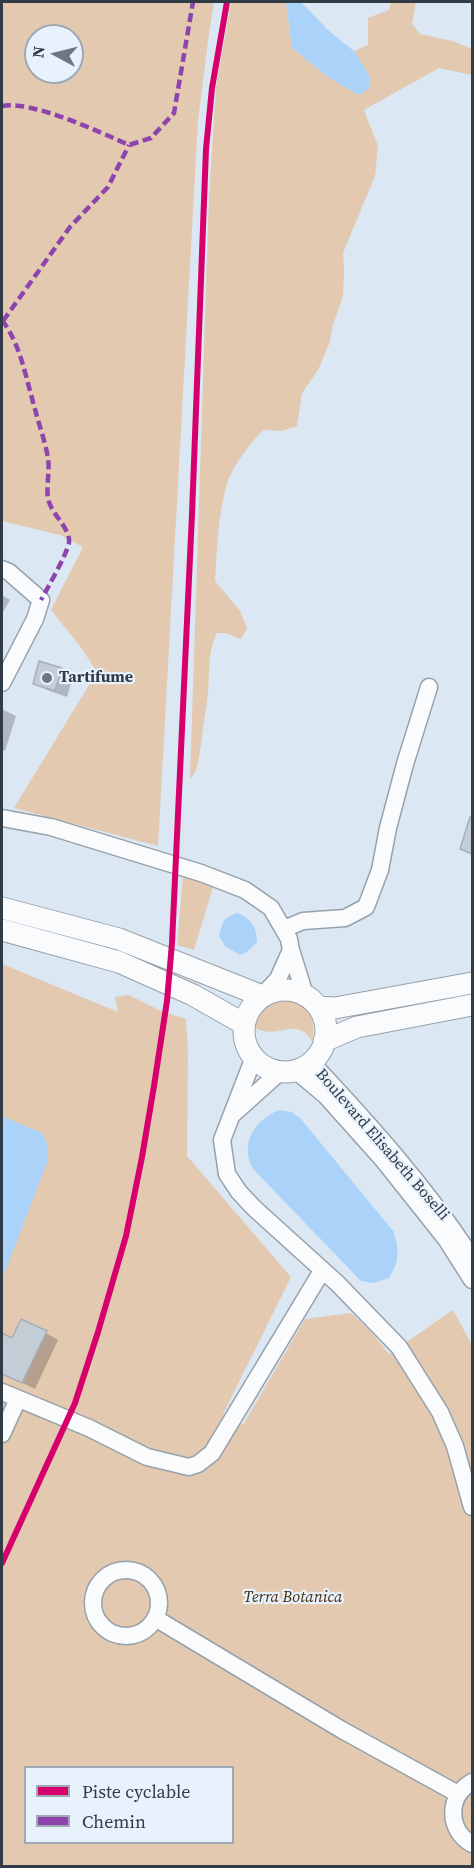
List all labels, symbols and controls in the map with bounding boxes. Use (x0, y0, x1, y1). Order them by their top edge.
north arrow (24, 24, 84, 84)
text: N (26, 45, 50, 59)
place label: Tartifume (59, 668, 133, 688)
marker: Tartifume (40, 671, 54, 685)
street label: Boulevard Elisabeth Boselli (311, 1065, 453, 1225)
park label: Terra Botanica (244, 1588, 342, 1608)
legend (24, 1766, 234, 1844)
text: Piste cyclable (82, 1779, 191, 1804)
text: Chemin (82, 1809, 146, 1834)

